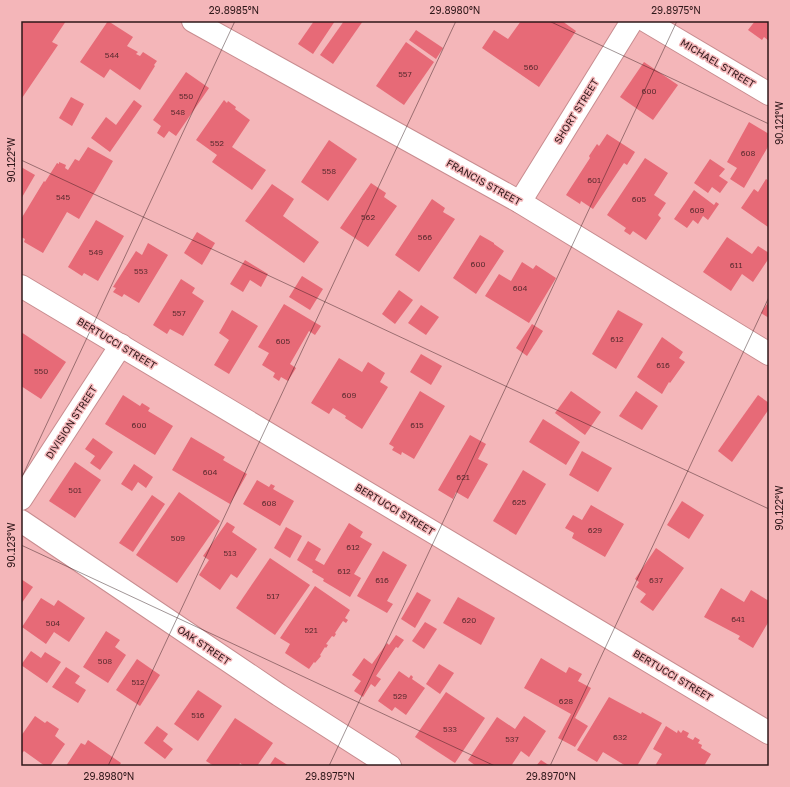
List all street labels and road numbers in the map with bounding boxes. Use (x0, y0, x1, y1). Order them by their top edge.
street label: MICHAEL STREET (679, 36, 757, 90)
street label: SHORT STREET (551, 76, 601, 146)
street label: FRANCIS STREET (444, 156, 524, 208)
street label: BERTUCCI STREET (75, 315, 159, 371)
street label: DIVISION STREET (43, 383, 99, 461)
street label: BERTUCCI STREET (353, 481, 437, 537)
street label: OAK STREET (175, 623, 233, 667)
street label: BERTUCCI STREET (631, 647, 715, 703)

